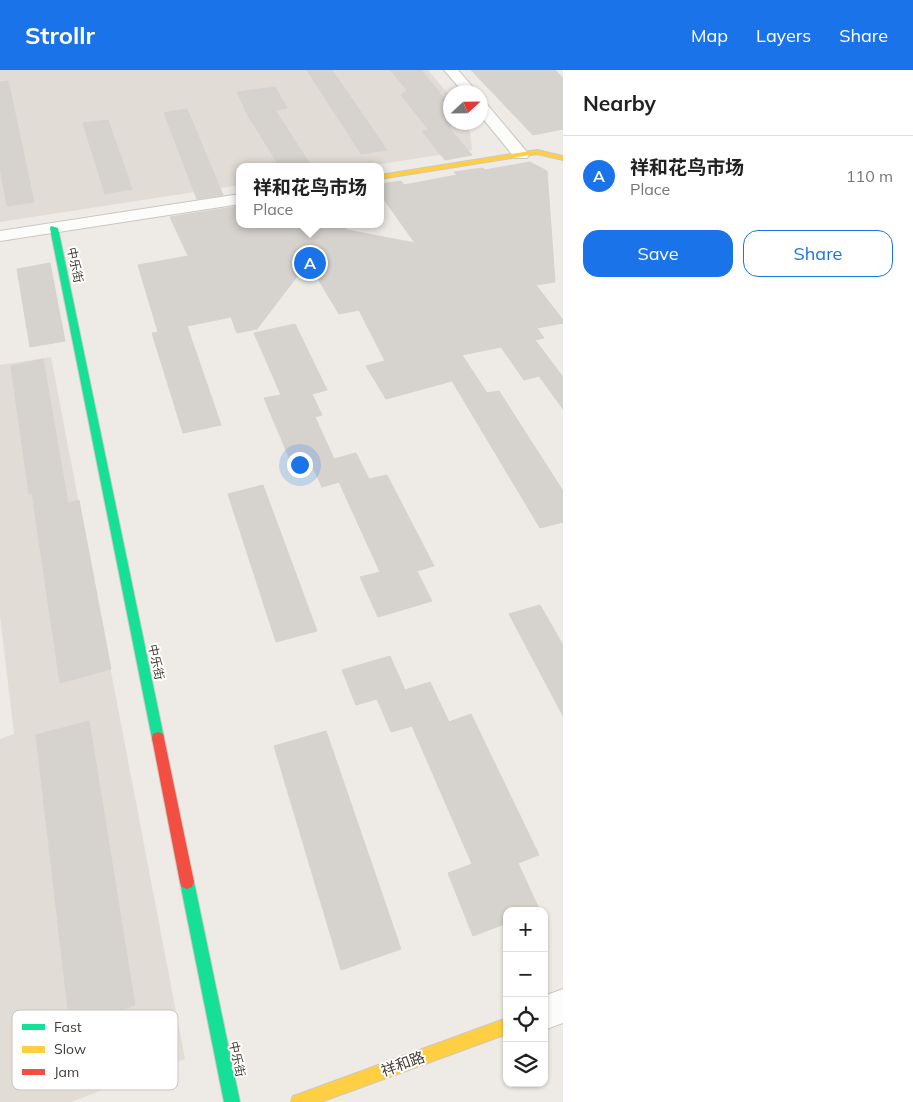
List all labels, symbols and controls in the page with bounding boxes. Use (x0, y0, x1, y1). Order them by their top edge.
text: Strollr (25, 20, 95, 50)
text: Map (691, 24, 728, 47)
text: Layers (756, 24, 811, 47)
text: Share (839, 24, 888, 47)
north arrow (443, 85, 488, 130)
text: Nearby (583, 90, 656, 116)
text: 祥和花鸟市场 (630, 155, 744, 179)
popup (236, 163, 384, 228)
text: A (593, 166, 605, 186)
text: 110 m (846, 166, 893, 186)
text: 祥和花鸟市场 (253, 175, 367, 199)
text: Place (630, 179, 670, 199)
text: Place (253, 199, 293, 219)
button: Save (583, 230, 733, 277)
button: Share (743, 230, 893, 277)
pin: A (294, 244, 326, 282)
street label: 中乐街 (64, 246, 87, 284)
your location (287, 452, 313, 478)
street label: 中乐街 (145, 643, 168, 681)
map controls (503, 907, 548, 1087)
button: + (503, 907, 548, 952)
button: − (503, 952, 548, 997)
button: locate (503, 997, 548, 1042)
legend (12, 1010, 178, 1090)
text: Fast (54, 1018, 82, 1036)
text: Slow (54, 1040, 86, 1058)
street label: 中乐街 (226, 1040, 249, 1078)
button: layers (503, 1042, 548, 1087)
street label: 祥和路 (378, 1047, 427, 1080)
text: Jam (54, 1063, 79, 1081)

